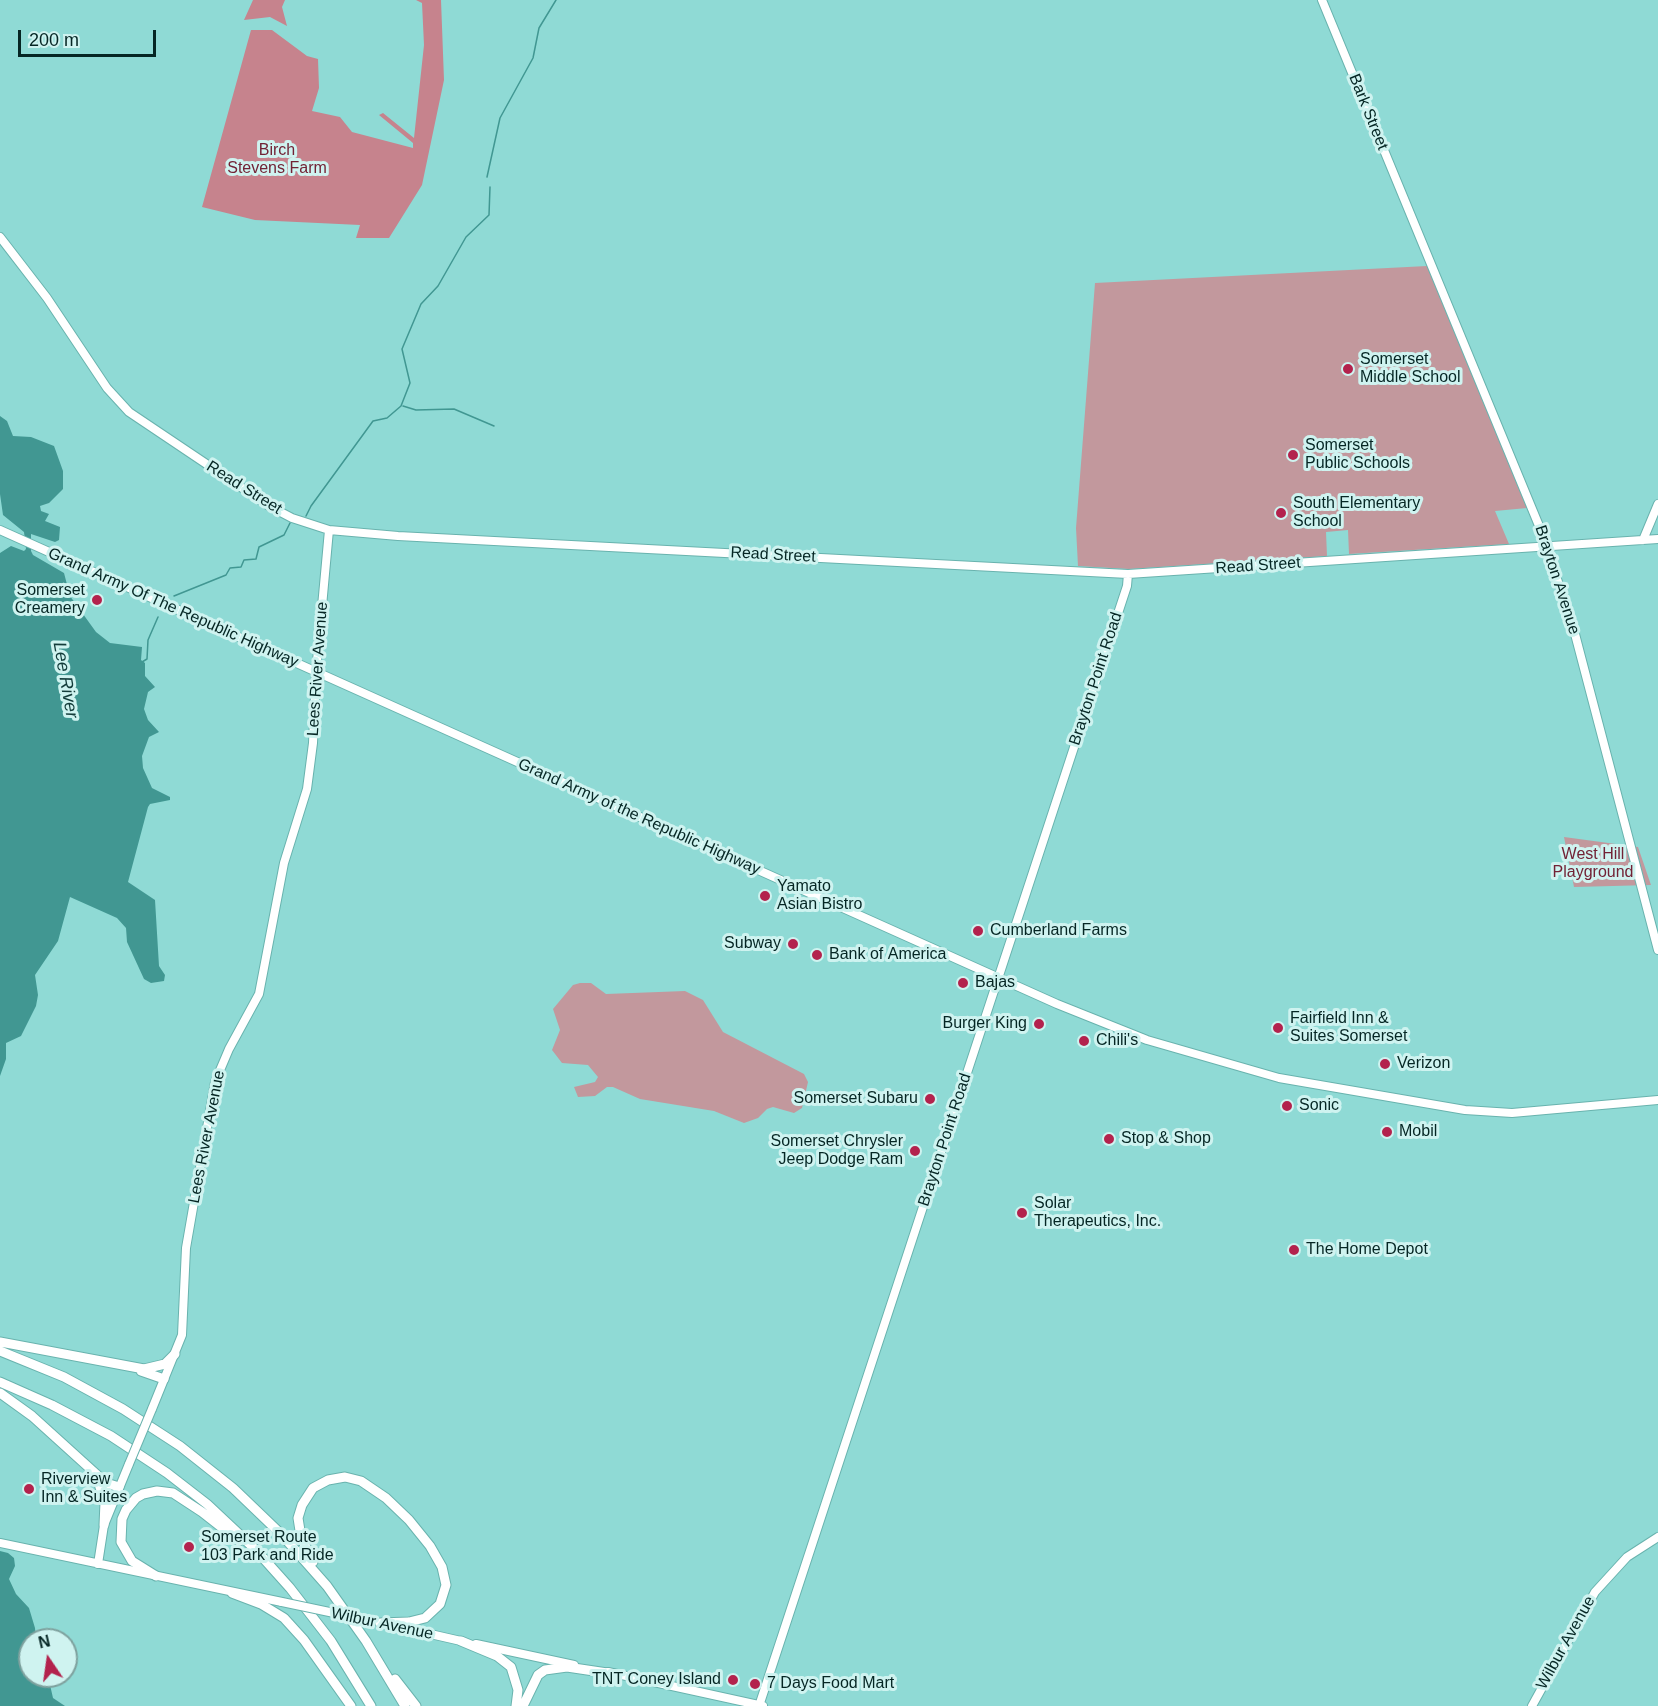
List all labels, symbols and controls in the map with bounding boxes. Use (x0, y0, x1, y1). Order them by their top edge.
scale bar (21, 18, 159, 56)
text: 200 m (29, 30, 79, 50)
street label: Bark Street (1344, 71, 1392, 153)
park label: Birch Stevens Farm (227, 141, 327, 179)
place label: Somerset Middle School (1360, 350, 1460, 388)
marker: Somerset Middle School (1341, 362, 1355, 376)
place label: Somerset Public Schools (1305, 436, 1410, 474)
marker: Somerset Public Schools (1286, 448, 1300, 462)
street label: Read Street (203, 457, 285, 519)
place label: South Elementary School (1293, 494, 1420, 532)
marker: South Elementary School (1274, 506, 1288, 520)
street label: Brayton Avenue (1530, 523, 1584, 637)
street label: Read Street (730, 543, 816, 567)
street label: Grand Army Of The Republic Highway (45, 544, 301, 672)
street label: Read Street (1215, 553, 1301, 579)
place label: Somerset Creamery (15, 581, 85, 619)
marker: Somerset Creamery (90, 593, 104, 607)
street label: Lees River Avenue (304, 601, 332, 737)
street label: Brayton Point Road (1065, 610, 1127, 748)
water label: Lee River (48, 640, 82, 720)
street label: Grand Army of the Republic Highway (515, 755, 763, 879)
park label: West Hill Playground (1553, 845, 1633, 883)
place label: Yamato Asian Bistro (777, 877, 862, 915)
marker: Yamato Asian Bistro (758, 889, 772, 903)
place label: Cumberland Farms (990, 921, 1127, 941)
marker: Cumberland Farms (971, 924, 985, 938)
place label: Subway (724, 934, 781, 954)
marker: Subway (786, 937, 800, 951)
place label: Bank of America (829, 945, 946, 965)
marker: Bank of America (810, 948, 824, 962)
place label: Bajas (975, 973, 1015, 993)
marker: Bajas (956, 976, 970, 990)
place label: Fairfield Inn & Suites Somerset (1290, 1009, 1407, 1047)
place label: Burger King (943, 1014, 1027, 1034)
marker: Burger King (1032, 1017, 1046, 1031)
marker: Fairfield Inn & Suites Somerset (1271, 1021, 1285, 1035)
place label: Chili's (1096, 1031, 1138, 1051)
marker: Chili's (1077, 1034, 1091, 1048)
place label: Verizon (1397, 1054, 1450, 1074)
marker: Verizon (1378, 1057, 1392, 1071)
street label: Lees River Avenue (185, 1069, 229, 1205)
street label: Brayton Point Road (914, 1071, 976, 1209)
place label: Somerset Subaru (793, 1089, 918, 1109)
marker: Somerset Subaru (923, 1092, 937, 1106)
place label: Sonic (1299, 1096, 1339, 1116)
marker: Sonic (1280, 1099, 1294, 1113)
place label: Mobil (1399, 1122, 1437, 1142)
marker: Mobil (1380, 1125, 1394, 1139)
place label: Stop & Shop (1121, 1129, 1211, 1149)
place label: Somerset Chrysler Jeep Dodge Ram (771, 1132, 903, 1170)
marker: Stop & Shop (1102, 1132, 1116, 1146)
marker: Somerset Chrysler Jeep Dodge Ram (908, 1144, 922, 1158)
place label: Solar Therapeutics, Inc. (1034, 1194, 1161, 1232)
marker: Solar Therapeutics, Inc. (1015, 1206, 1029, 1220)
place label: The Home Depot (1306, 1240, 1428, 1260)
marker: The Home Depot (1287, 1243, 1301, 1257)
place label: Riverview Inn & Suites (41, 1470, 127, 1508)
marker: Riverview Inn & Suites (22, 1482, 36, 1496)
place label: Somerset Route 103 Park and Ride (201, 1528, 334, 1566)
marker: Somerset Route 103 Park and Ride (182, 1540, 196, 1554)
street label: Wilbur Avenue (1532, 1593, 1600, 1693)
street label: Wilbur Avenue (329, 1604, 435, 1644)
north arrow (18, 1628, 78, 1688)
text: N (37, 1632, 52, 1652)
place label: TNT Coney Island (592, 1670, 721, 1690)
marker: TNT Coney Island (726, 1673, 740, 1687)
place label: 7 Days Food Mart (767, 1674, 894, 1694)
marker: 7 Days Food Mart (748, 1677, 762, 1691)

